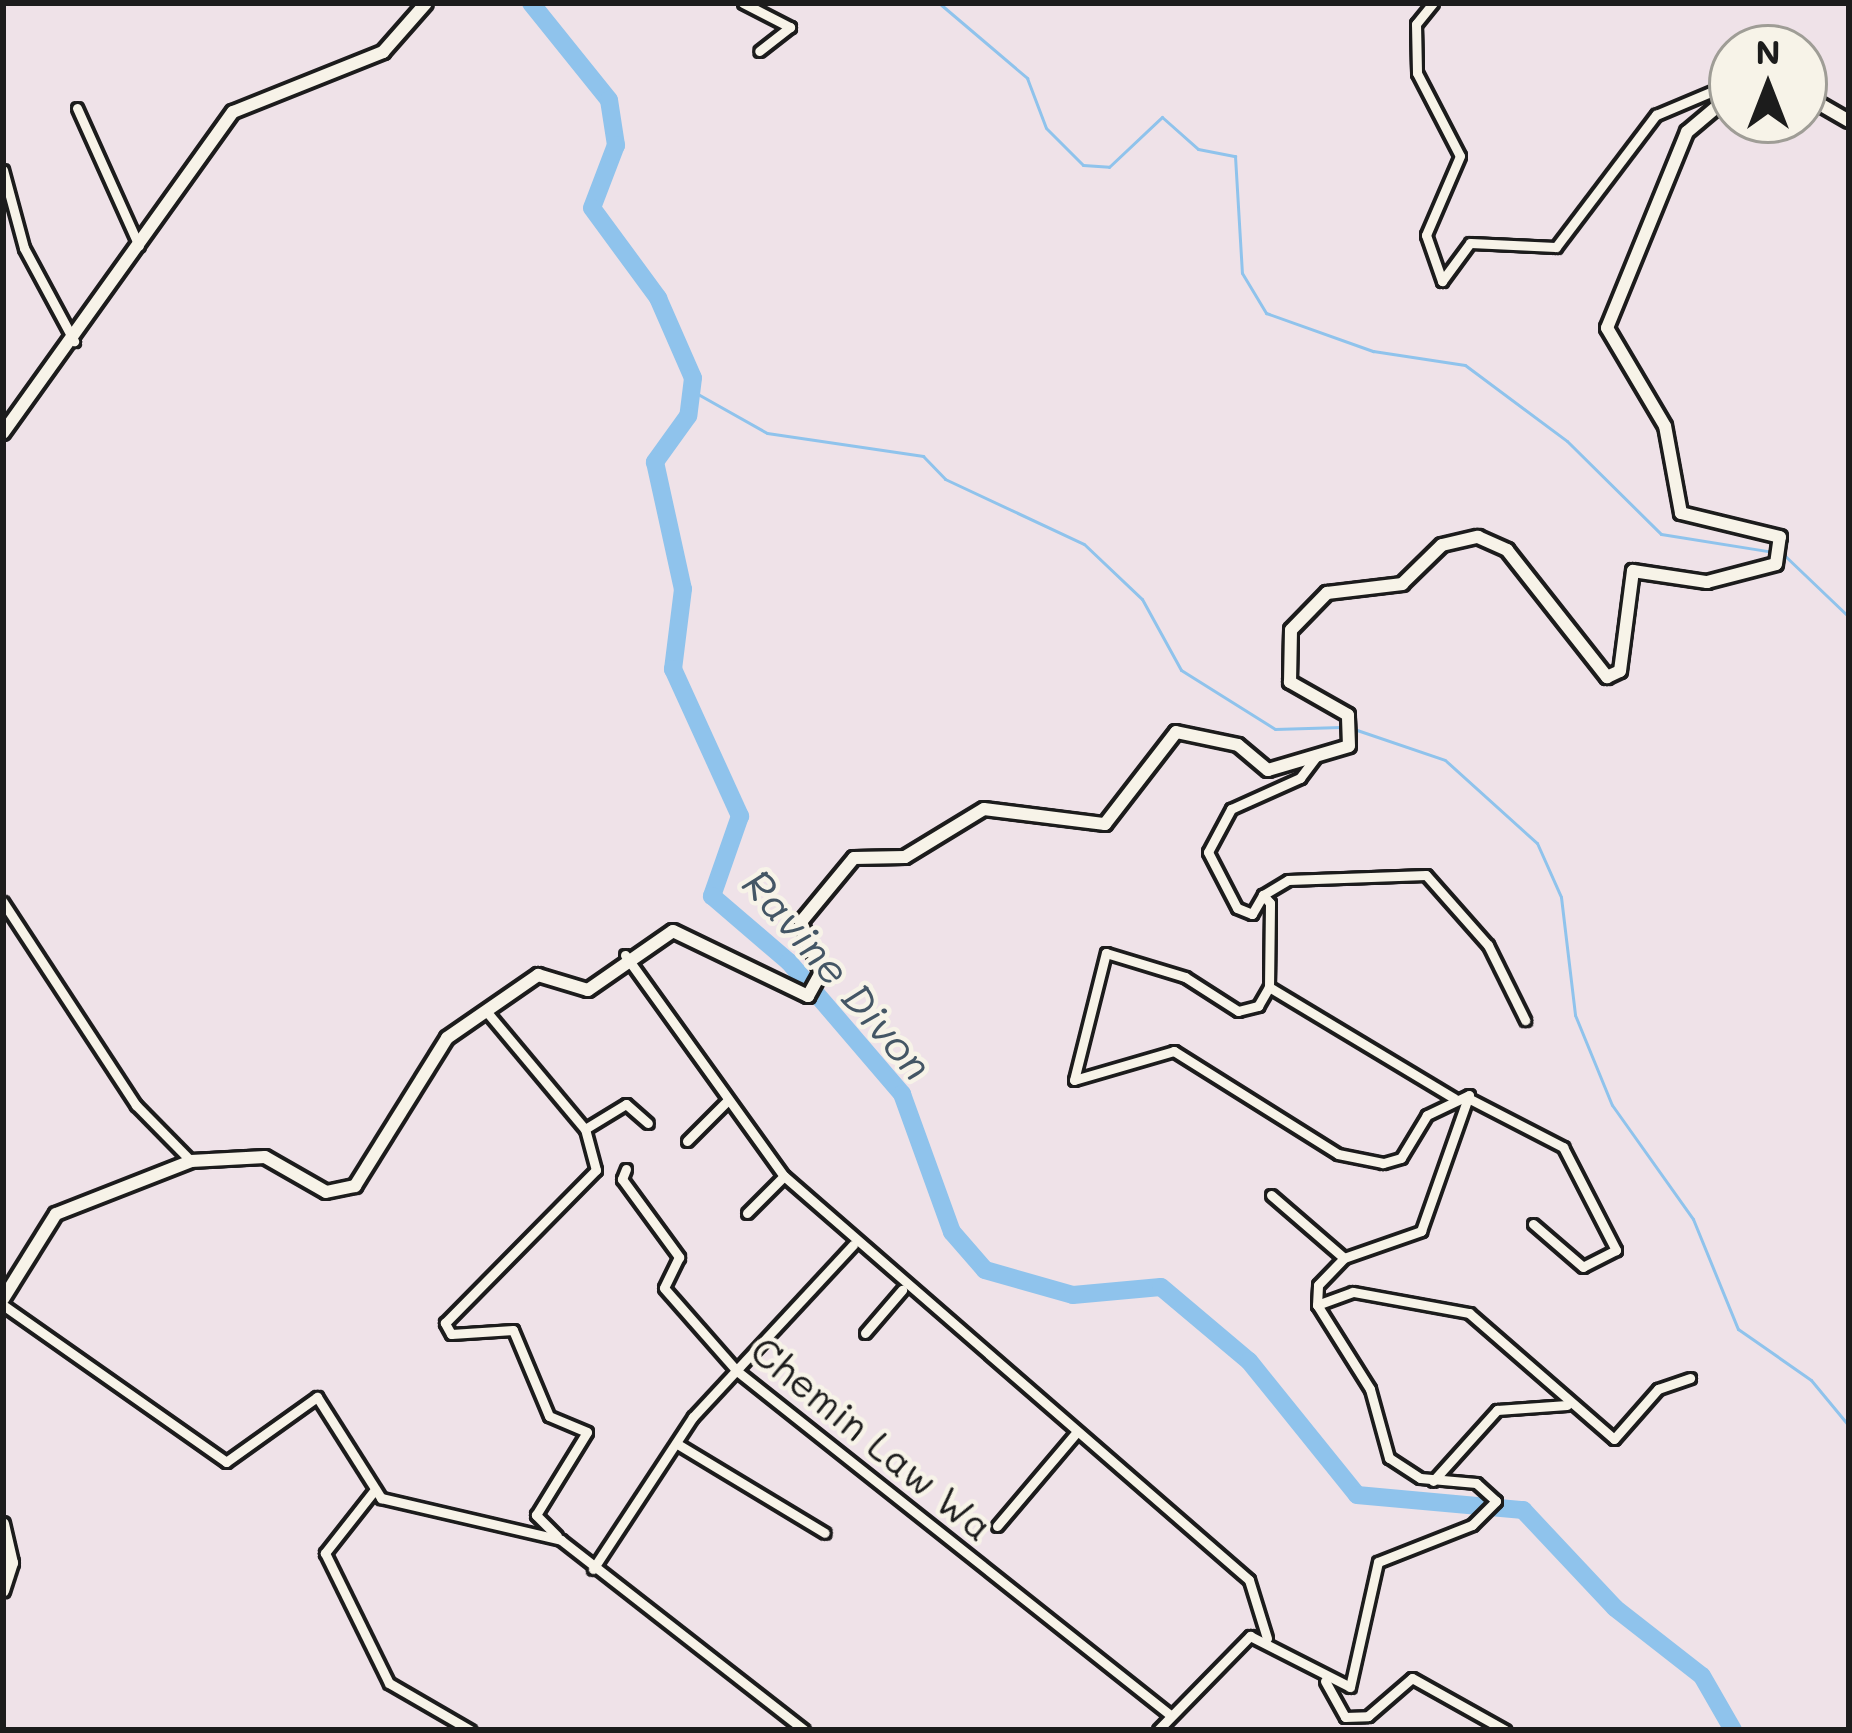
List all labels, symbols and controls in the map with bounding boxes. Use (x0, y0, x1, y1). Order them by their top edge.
north arrow (1708, 24, 1828, 144)
text: N (1755, 29, 1781, 72)
water label: Ravine Divon (733, 858, 943, 1090)
street label: Chemin Law Wa (742, 1326, 1002, 1550)

